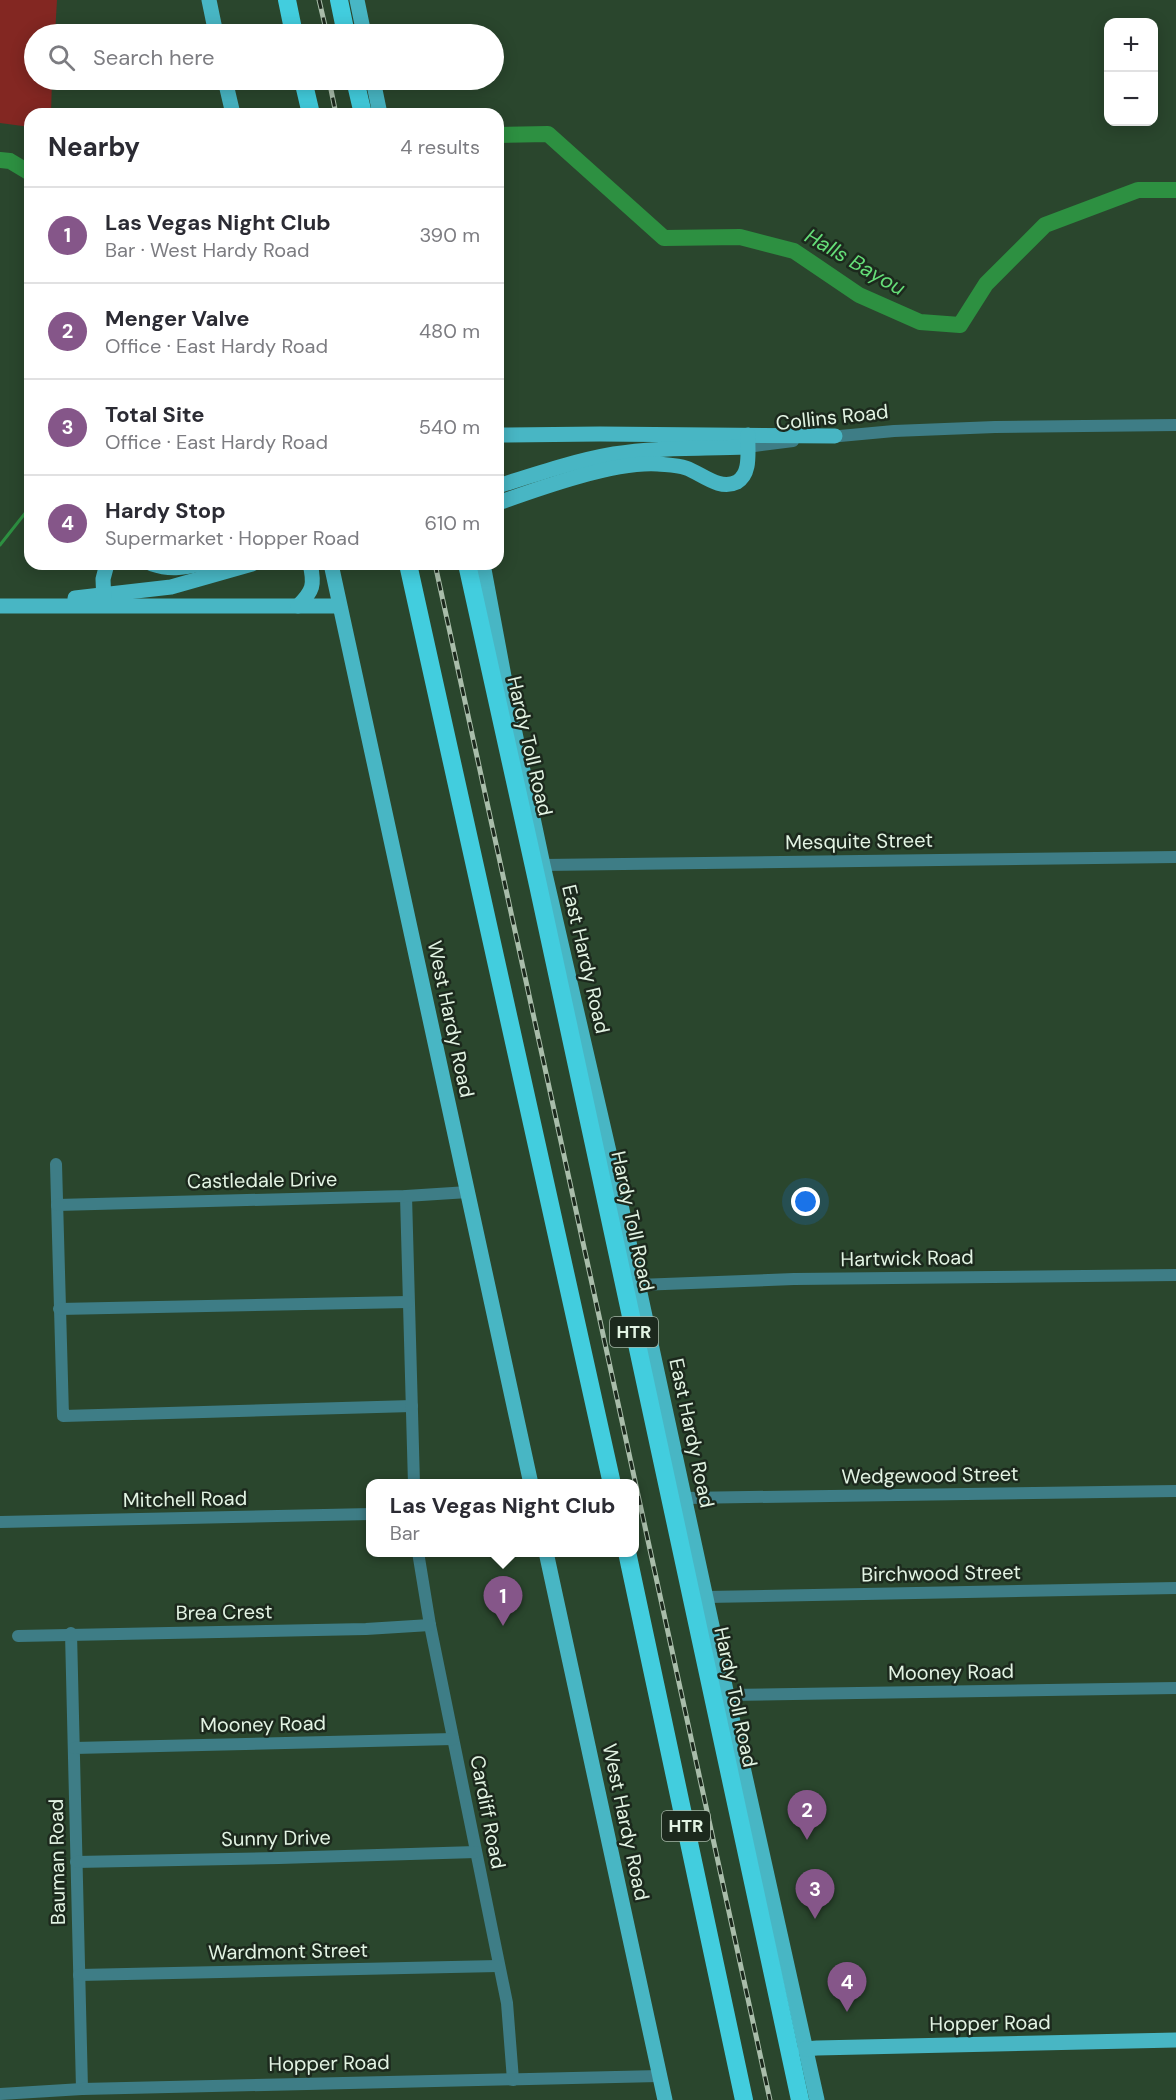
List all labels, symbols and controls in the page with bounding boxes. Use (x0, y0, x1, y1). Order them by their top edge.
map controls (1104, 18, 1158, 126)
button: + (1104, 18, 1158, 72)
search box (24, 24, 504, 90)
icon: search (45, 41, 78, 74)
text: Search here (93, 43, 214, 72)
button: − (1104, 72, 1158, 126)
text: Nearby (48, 130, 140, 164)
text: 4 results (400, 134, 480, 160)
text: Las Vegas Night Club (105, 208, 331, 237)
text: 1 (64, 222, 71, 248)
text: 390 m (419, 222, 480, 248)
water label: Halls Bayou (800, 222, 910, 302)
text: Bar · West Hardy Road (105, 237, 309, 263)
text: Menger Valve (105, 304, 249, 333)
text: 2 (62, 318, 73, 344)
text: 480 m (419, 318, 480, 344)
text: Office · East Hardy Road (105, 333, 328, 359)
street label: Collins Road (774, 398, 890, 436)
text: Total Site (105, 400, 204, 429)
text: 3 (61, 414, 74, 440)
text: 540 m (419, 414, 480, 440)
text: Office · East Hardy Road (105, 429, 328, 455)
text: Hardy Stop (105, 496, 226, 525)
text: 4 (61, 510, 74, 536)
text: 610 m (424, 510, 480, 536)
text: Supermarket · Hopper Road (105, 525, 359, 551)
street label: Hardy Toll Road (501, 674, 559, 818)
street label: Mesquite Street (785, 827, 933, 855)
street label: East Hardy Road (556, 882, 616, 1036)
street label: West Hardy Road (422, 938, 480, 1100)
street label: Hardy Toll Road (605, 1149, 661, 1293)
street label: Castledale Drive (187, 1166, 337, 1194)
your location (791, 1187, 820, 1216)
street label: Hartwick Road (840, 1244, 974, 1272)
road number: HTR (610, 1317, 658, 1347)
street label: East Hardy Road (663, 1356, 721, 1510)
street label: Wedgewood Street (841, 1460, 1019, 1490)
popup (366, 1479, 639, 1557)
street label: Mitchell Road (123, 1485, 247, 1513)
text: Las Vegas Night Club (390, 1491, 615, 1520)
text: Bar (390, 1520, 420, 1546)
street label: Birchwood Street (861, 1559, 1021, 1587)
pin: 1 (484, 1576, 522, 1626)
street label: Brea Crest (175, 1598, 273, 1626)
street label: Hardy Toll Road (708, 1625, 764, 1769)
street label: Mooney Road (888, 1658, 1014, 1686)
street label: Mooney Road (200, 1710, 326, 1738)
street label: West Hardy Road (597, 1741, 655, 1903)
street label: Cardiff Road (464, 1753, 512, 1871)
pin: 2 (788, 1790, 826, 1840)
street label: Bauman Road (43, 1799, 71, 1925)
road number: HTR (662, 1811, 710, 1841)
street label: Sunny Drive (221, 1824, 331, 1852)
pin: 3 (796, 1870, 834, 1919)
street label: Wardmont Street (208, 1937, 368, 1965)
pin: 4 (828, 1962, 866, 2012)
street label: Hopper Road (929, 2009, 1051, 2037)
street label: Hopper Road (268, 2049, 390, 2077)

